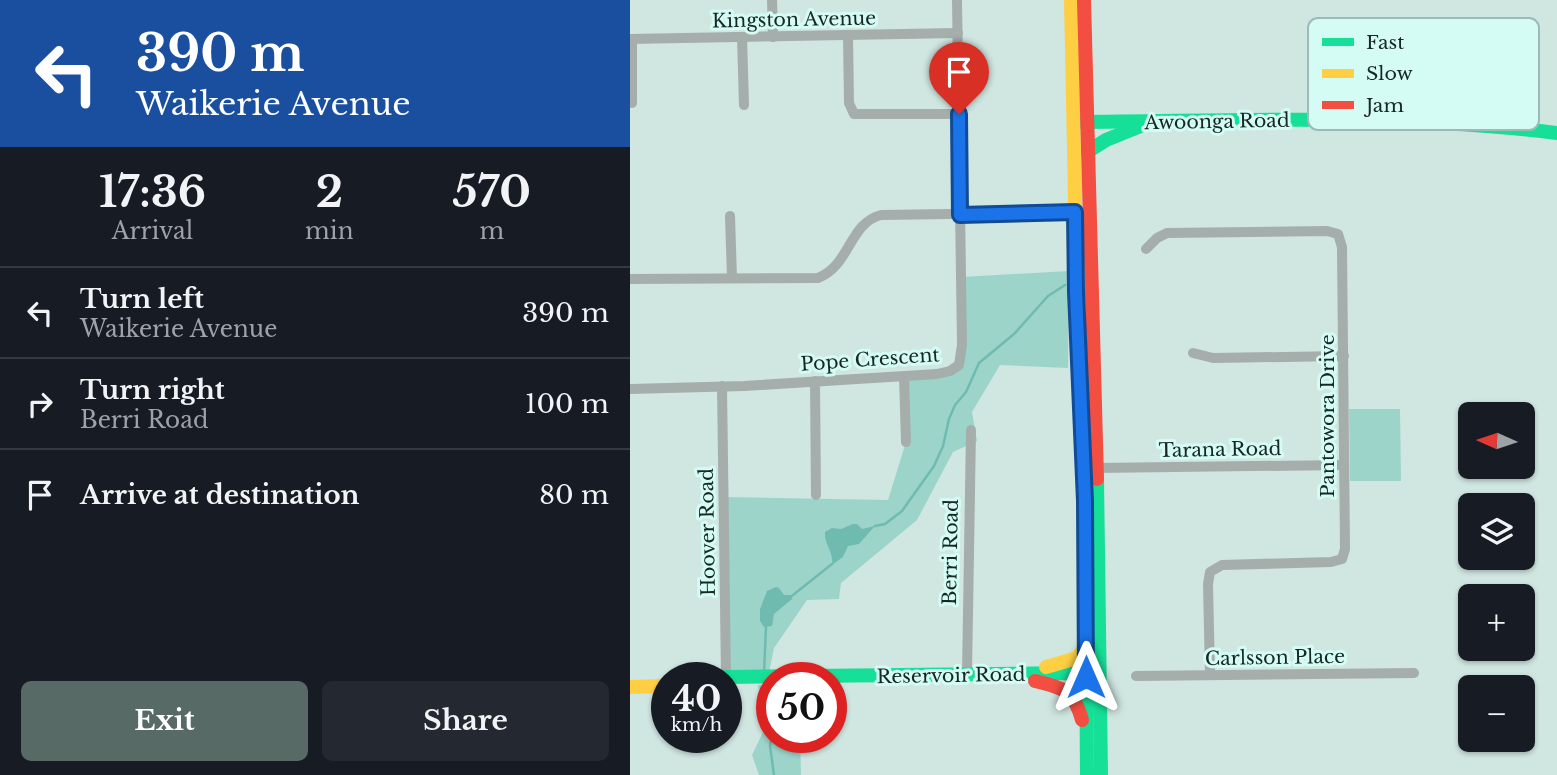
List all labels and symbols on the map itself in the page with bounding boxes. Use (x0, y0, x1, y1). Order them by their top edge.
street label: Kingston Avenue (712, 7, 876, 32)
legend (1308, 18, 1539, 130)
text: Fast (1366, 31, 1405, 54)
pin (929, 42, 989, 114)
text: Slow (1366, 62, 1413, 85)
text: Jam (1363, 94, 1404, 117)
street label: Awoonga Road (1143, 109, 1290, 134)
street label: Pantowora Drive (1316, 334, 1339, 498)
street label: Pope Crescent (800, 343, 941, 376)
north arrow (1458, 402, 1535, 480)
street label: Tarana Road (1158, 437, 1282, 462)
street label: Hoover Road (695, 468, 720, 596)
street label: Berri Road (938, 499, 963, 605)
position arrow (1049, 640, 1123, 714)
street label: Carlsson Place (1205, 645, 1345, 670)
speed limit sign: 50 (756, 662, 847, 753)
street label: Reservoir Road (876, 663, 1026, 688)

